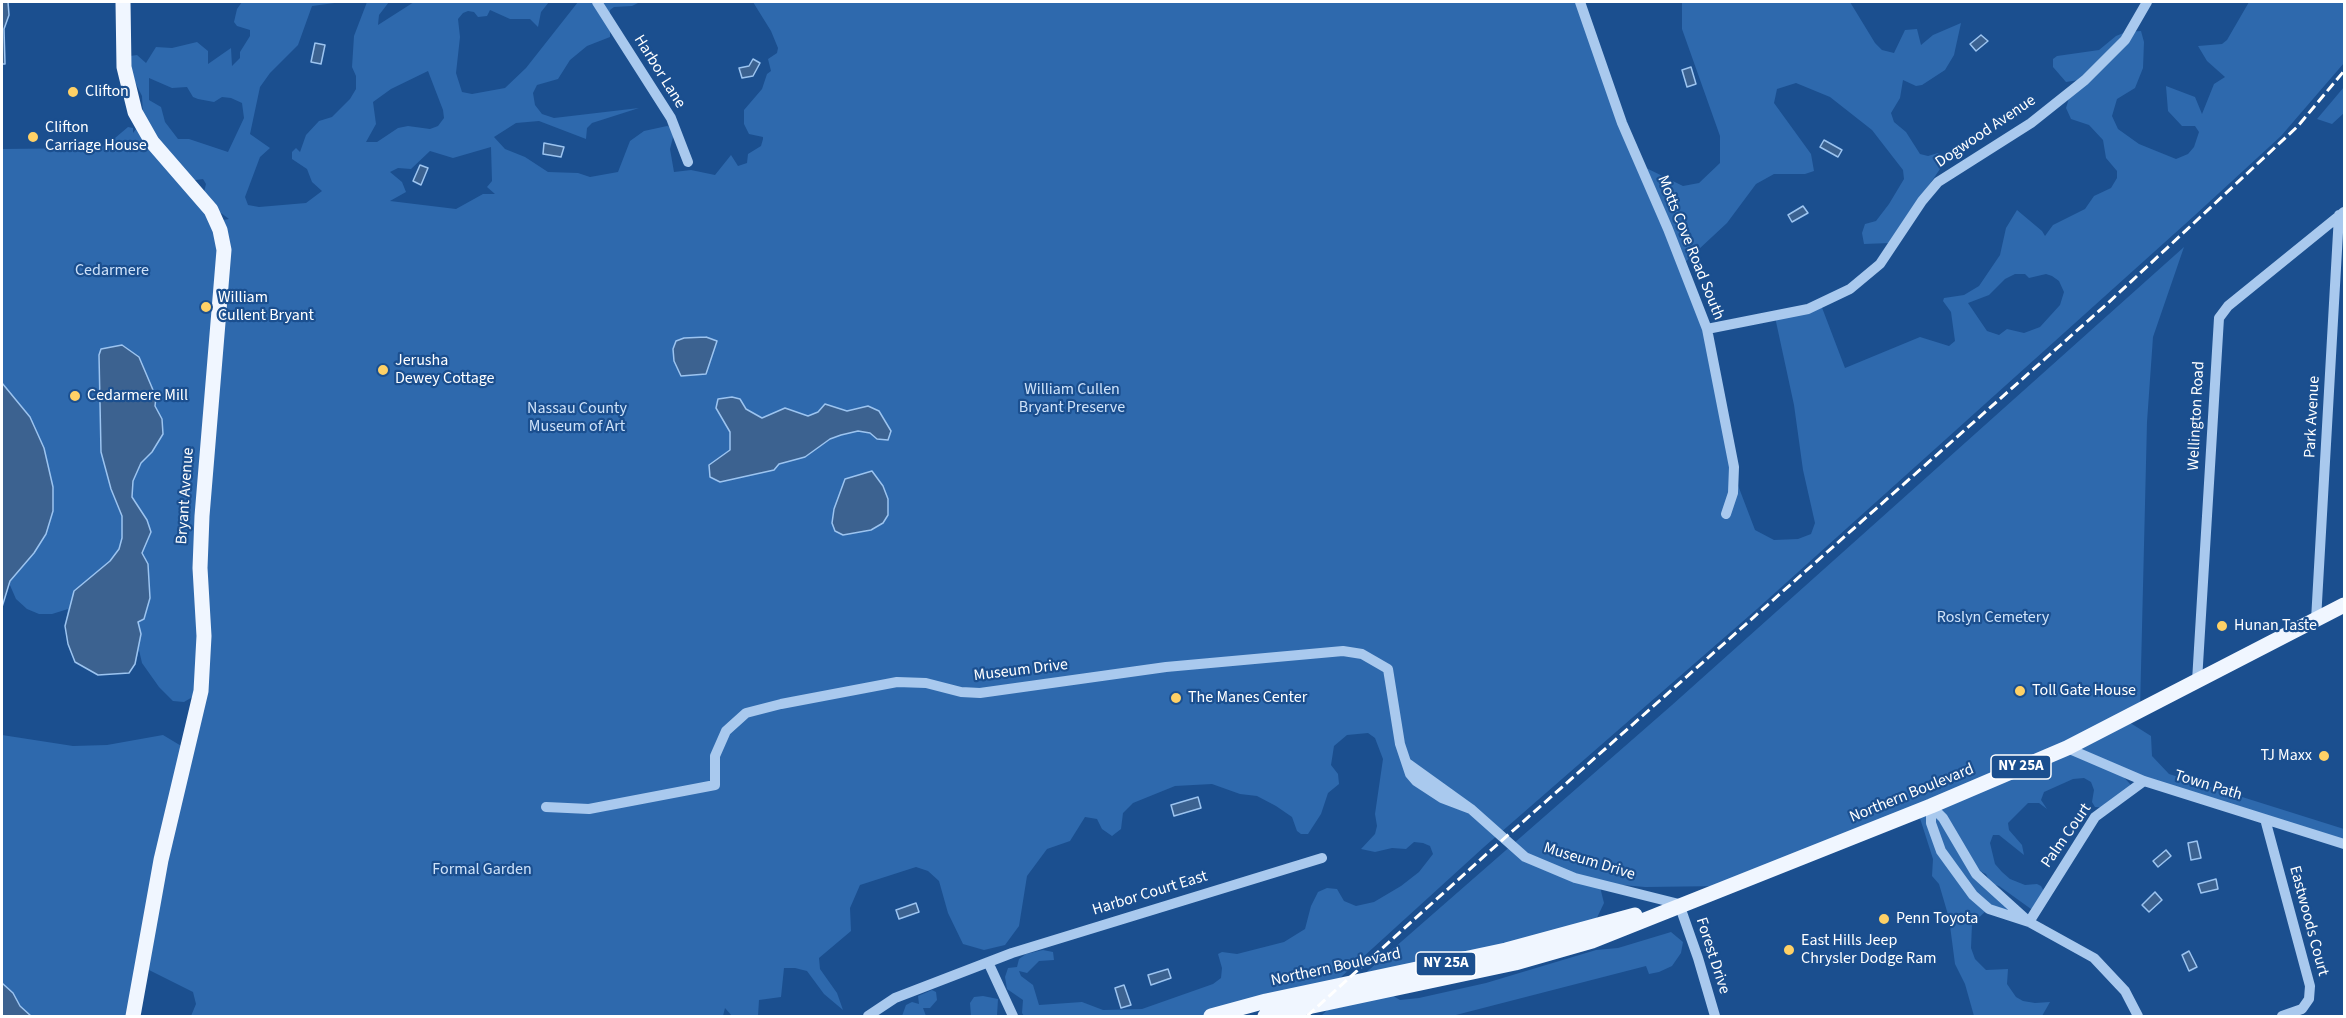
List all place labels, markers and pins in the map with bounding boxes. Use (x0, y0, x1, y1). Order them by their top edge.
place label: Clifton (85, 82, 129, 102)
marker: Clifton (66, 85, 80, 99)
place label: Clifton Carriage House (45, 118, 147, 156)
marker: Clifton Carriage House (26, 130, 40, 144)
place label: William Cullent Bryant (218, 288, 314, 326)
marker: William Cullent Bryant (199, 300, 213, 314)
place label: Jerusha Dewey Cottage (395, 351, 495, 389)
marker: Jerusha Dewey Cottage (376, 363, 390, 377)
place label: Cedarmere Mill (87, 386, 188, 406)
marker: Cedarmere Mill (68, 389, 82, 403)
place label: Hunan Taste (2234, 616, 2317, 636)
marker: Hunan Taste (2215, 619, 2229, 633)
place label: Toll Gate House (2032, 681, 2136, 701)
marker: Toll Gate House (2013, 684, 2027, 698)
place label: The Manes Center (1188, 688, 1307, 708)
marker: The Manes Center (1169, 691, 1183, 705)
place label: TJ Maxx (2261, 746, 2312, 766)
marker: TJ Maxx (2317, 749, 2331, 763)
place label: Penn Toyota (1896, 909, 1978, 929)
marker: Penn Toyota (1877, 912, 1891, 926)
place label: East Hills Jeep Chrysler Dodge Ram (1801, 931, 1936, 969)
marker: East Hills Jeep Chrysler Dodge Ram (1782, 943, 1796, 957)

